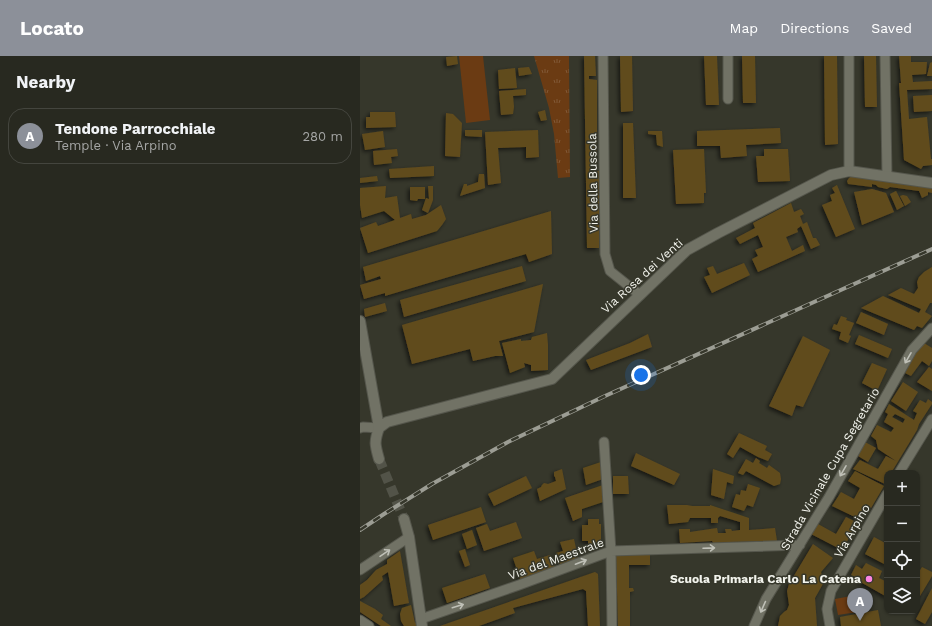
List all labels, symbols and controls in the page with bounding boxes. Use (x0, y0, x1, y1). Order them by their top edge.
text: Locato (20, 17, 84, 40)
text: Map (730, 20, 758, 36)
text: Directions (780, 20, 849, 36)
text: Saved (871, 20, 912, 36)
text: Nearby (16, 72, 75, 92)
text: Tendone Parrocchiale (55, 120, 216, 138)
text: A (26, 129, 34, 144)
text: 280 m (303, 129, 343, 144)
street label: Via della Bussola (585, 133, 601, 233)
text: Temple · Via Arpino (55, 138, 177, 153)
street label: Via Rosa dei Venti (598, 236, 686, 316)
one-way arrow (903, 352, 911, 364)
your location (631, 365, 651, 385)
street label: Strada Vicinale Cupa Segretario (778, 385, 882, 553)
one-way arrow (839, 465, 847, 477)
map controls (884, 470, 920, 614)
button: + (884, 470, 920, 506)
street label: Via Arpino (831, 502, 873, 560)
button: − (884, 506, 920, 542)
street label: Via del Maestrale (506, 535, 606, 583)
button: locate (884, 542, 920, 578)
one-way arrow (702, 544, 715, 551)
one-way arrow (379, 549, 390, 557)
one-way arrow (574, 558, 586, 566)
place label: Scuola Primaria Carlo La Catena (670, 572, 861, 586)
marker: Scuola Primaria Carlo La Catena (864, 574, 874, 584)
button: layers (884, 578, 920, 614)
pin: A (847, 588, 873, 621)
one-way arrow (759, 600, 766, 612)
one-way arrow (452, 602, 465, 609)

